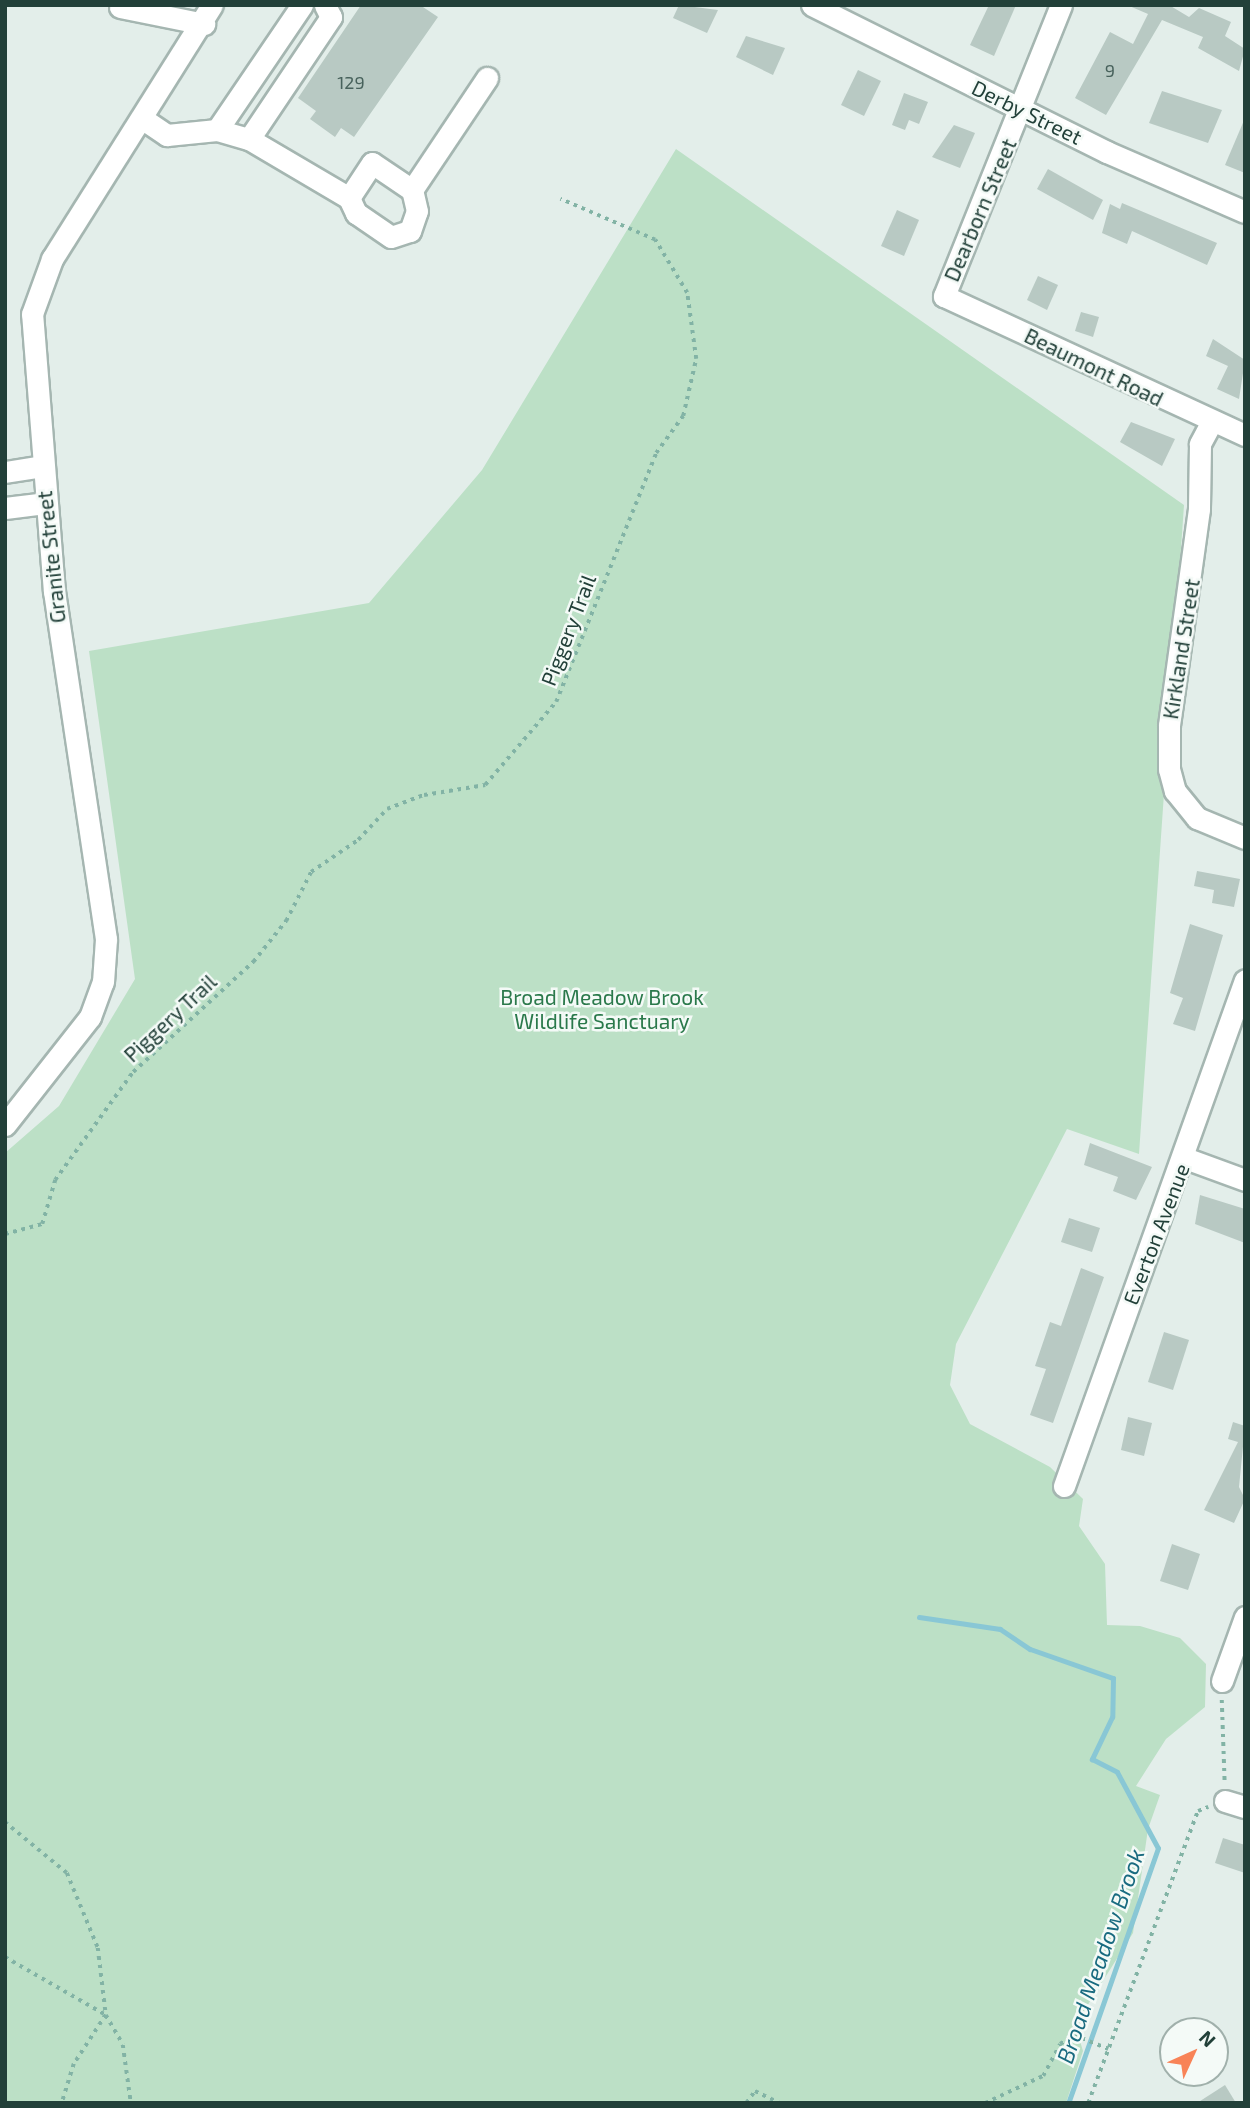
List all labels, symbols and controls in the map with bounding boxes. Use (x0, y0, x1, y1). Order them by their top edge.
house number: 9 (1105, 59, 1115, 81)
house number: 129 (337, 71, 365, 93)
street label: Derby Street (968, 74, 1086, 150)
street label: Dearborn Street (939, 135, 1021, 285)
street label: Beaumont Road (1020, 322, 1168, 412)
street label: Granite Street (32, 490, 70, 624)
street label: Piggery Trail (535, 570, 601, 690)
street label: Kirkland Street (1157, 577, 1205, 721)
street label: Piggery Trail (118, 969, 222, 1067)
park label: Broad Meadow Brook Wildlife Sanctuary (500, 984, 704, 1034)
street label: Everton Avenue (1117, 1160, 1195, 1308)
water label: Broad Meadow Brook (1050, 1845, 1150, 2067)
north arrow (1159, 2017, 1229, 2087)
text: N (1195, 2025, 1221, 2051)

